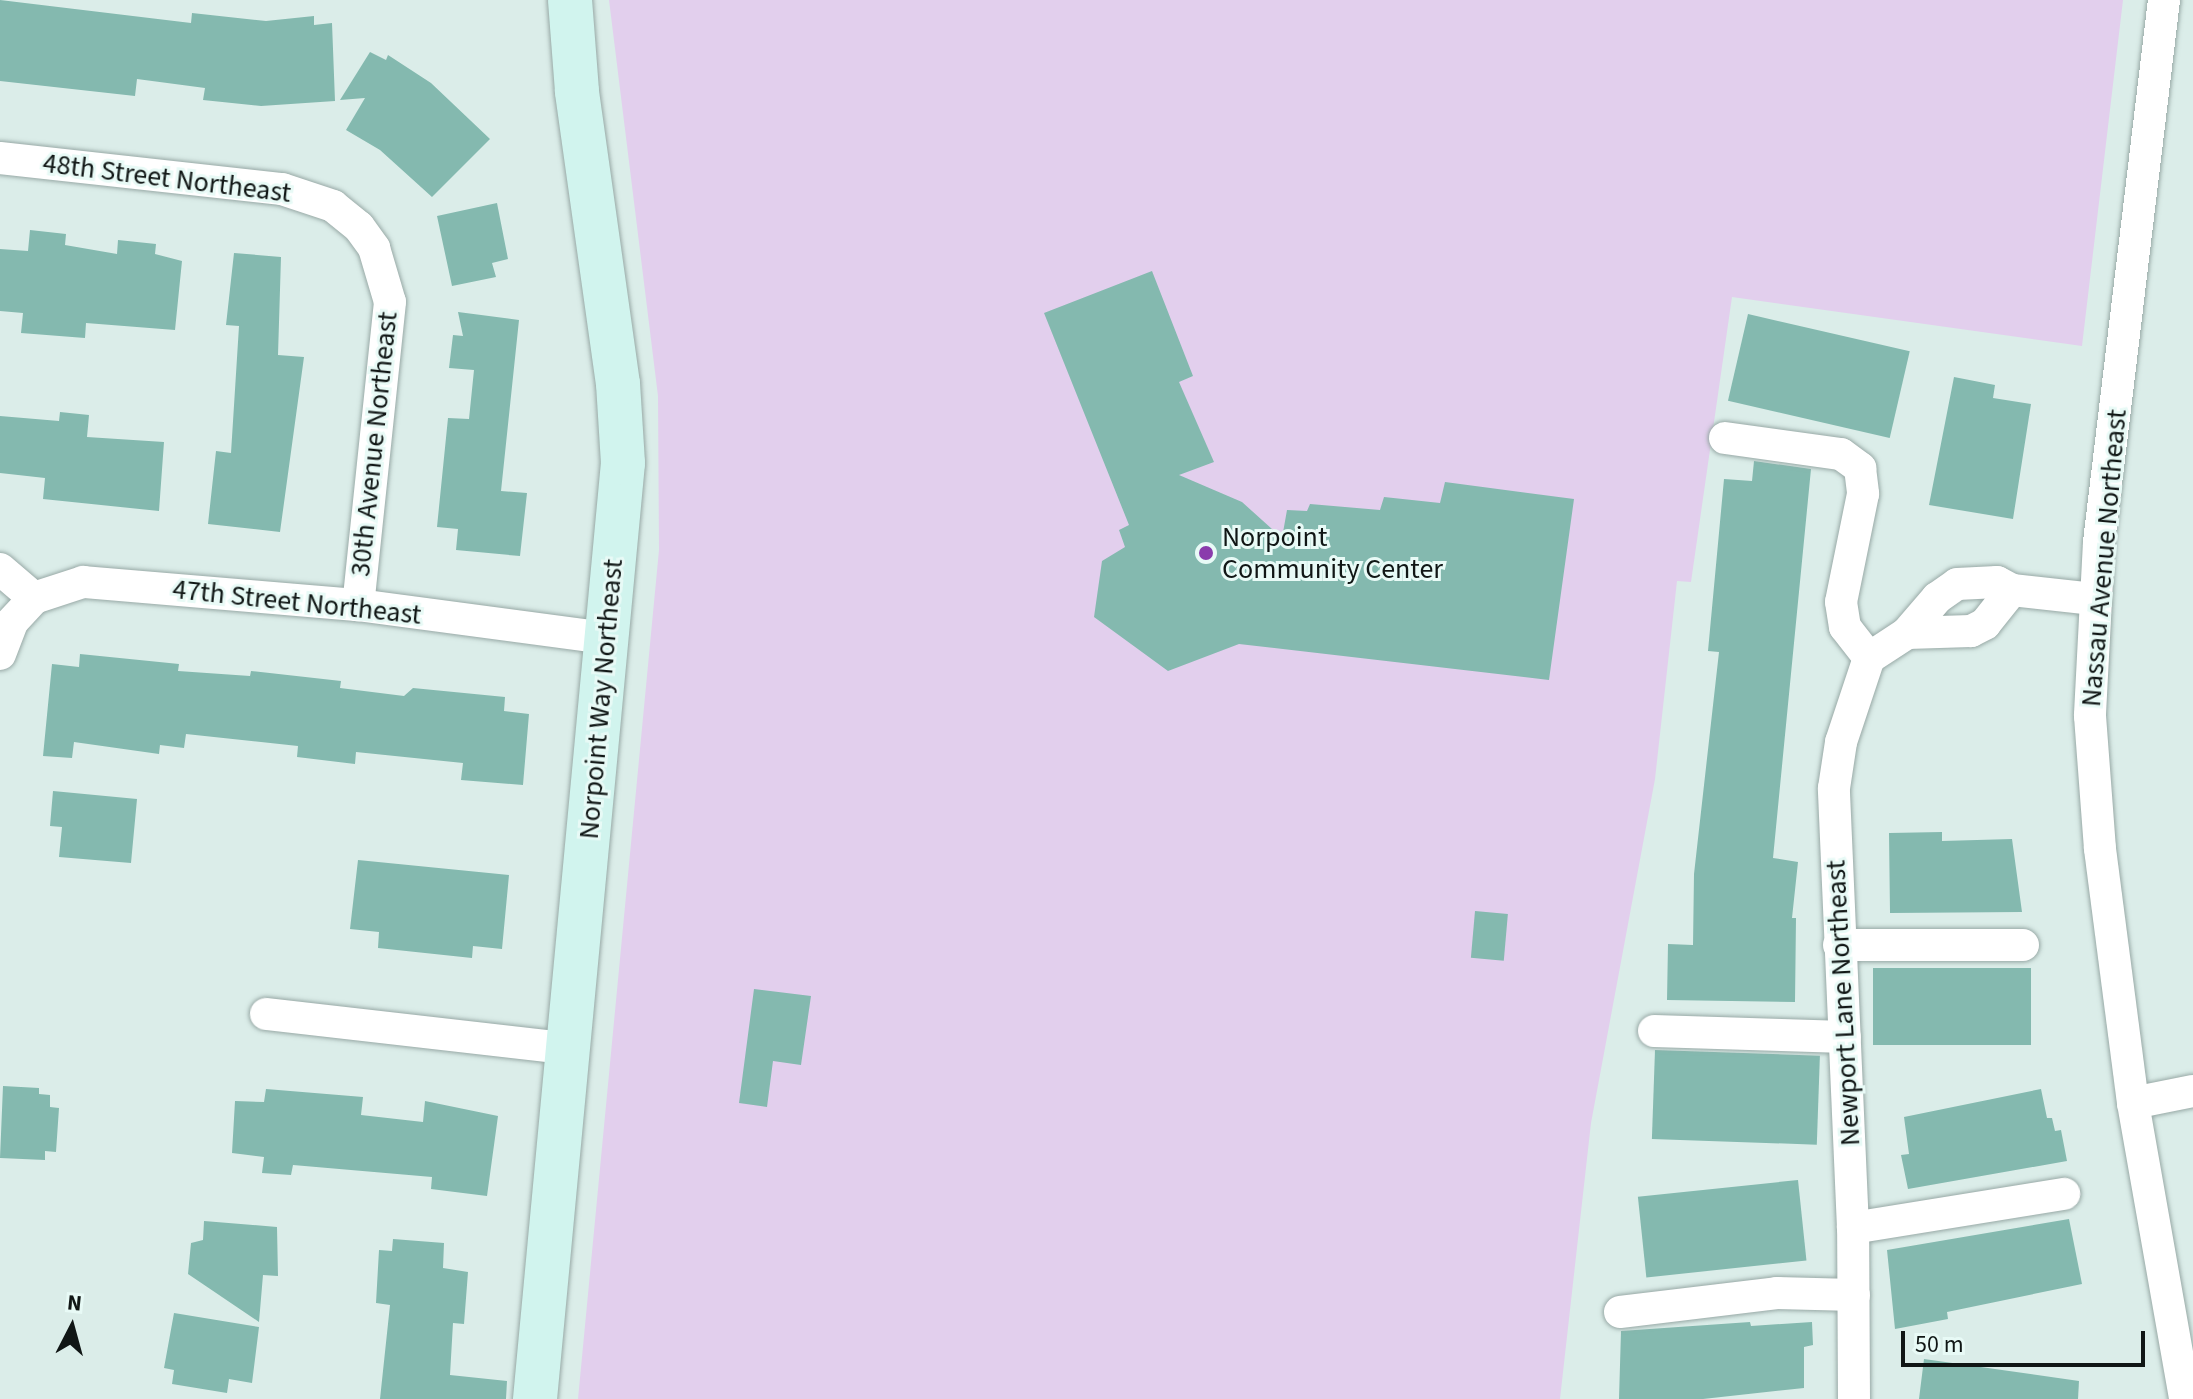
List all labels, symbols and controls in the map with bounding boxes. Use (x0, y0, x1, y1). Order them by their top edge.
street label: 48th Street Northeast (41, 146, 293, 210)
street label: 30th Avenue Northeast (343, 310, 405, 578)
street label: Nassau Avenue Northeast (2074, 408, 2134, 708)
place label: Norpoint Community Center (1222, 520, 1443, 586)
marker: Norpoint Community Center (1197, 544, 1215, 562)
street label: Norpoint Way Northeast (572, 557, 630, 841)
street label: 47th Street Northeast (171, 572, 423, 632)
street label: Newport Lane Northeast (1819, 859, 1867, 1147)
text: N (66, 1286, 83, 1320)
north arrow (32, 1287, 112, 1367)
scale bar (1905, 1315, 2149, 1365)
text: 50 m (1915, 1327, 1964, 1362)

